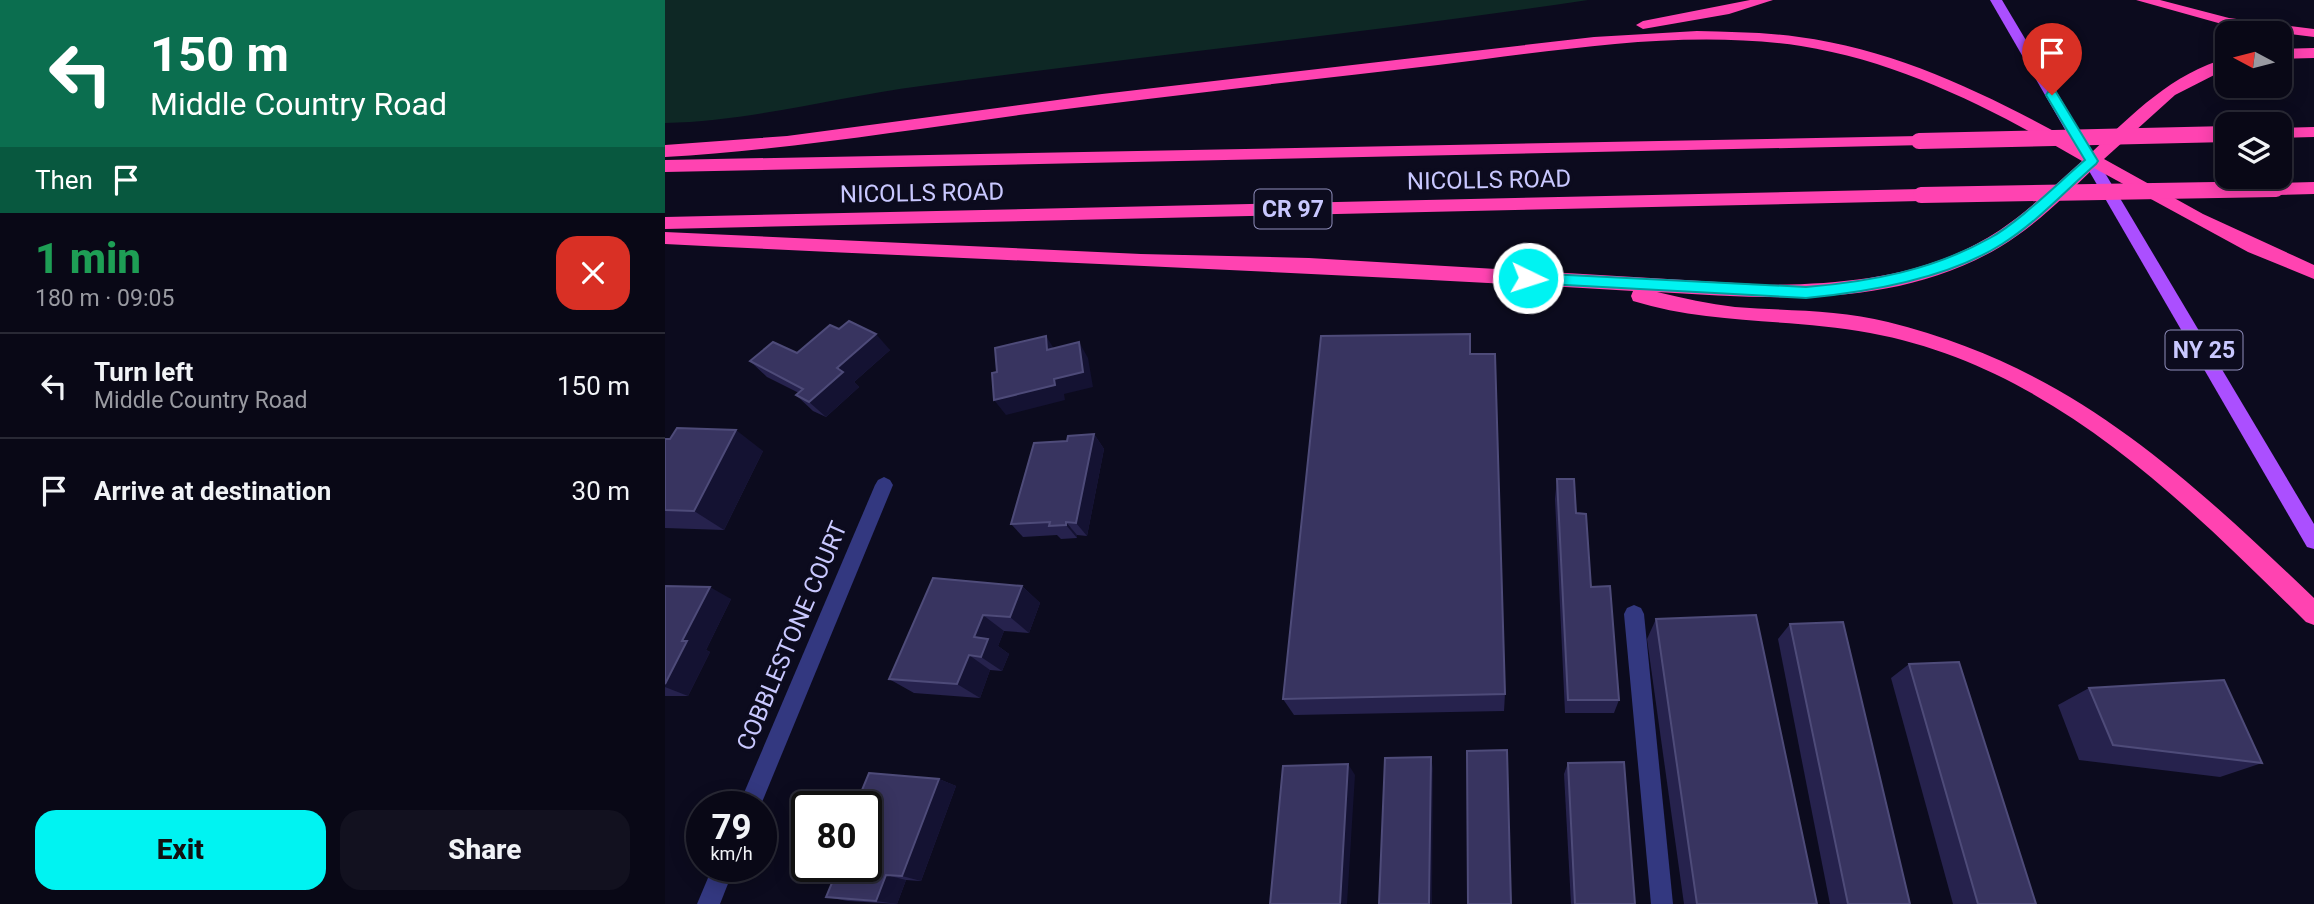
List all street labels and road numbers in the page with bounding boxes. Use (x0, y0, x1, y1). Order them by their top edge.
street label: NICOLLS ROAD (1407, 165, 1571, 195)
street label: NICOLLS ROAD (840, 178, 1004, 208)
road number: CR 97 (1255, 190, 1331, 229)
road number: NY 25 (2165, 330, 2243, 370)
street label: COBBLESTONE COURT (731, 517, 853, 755)

